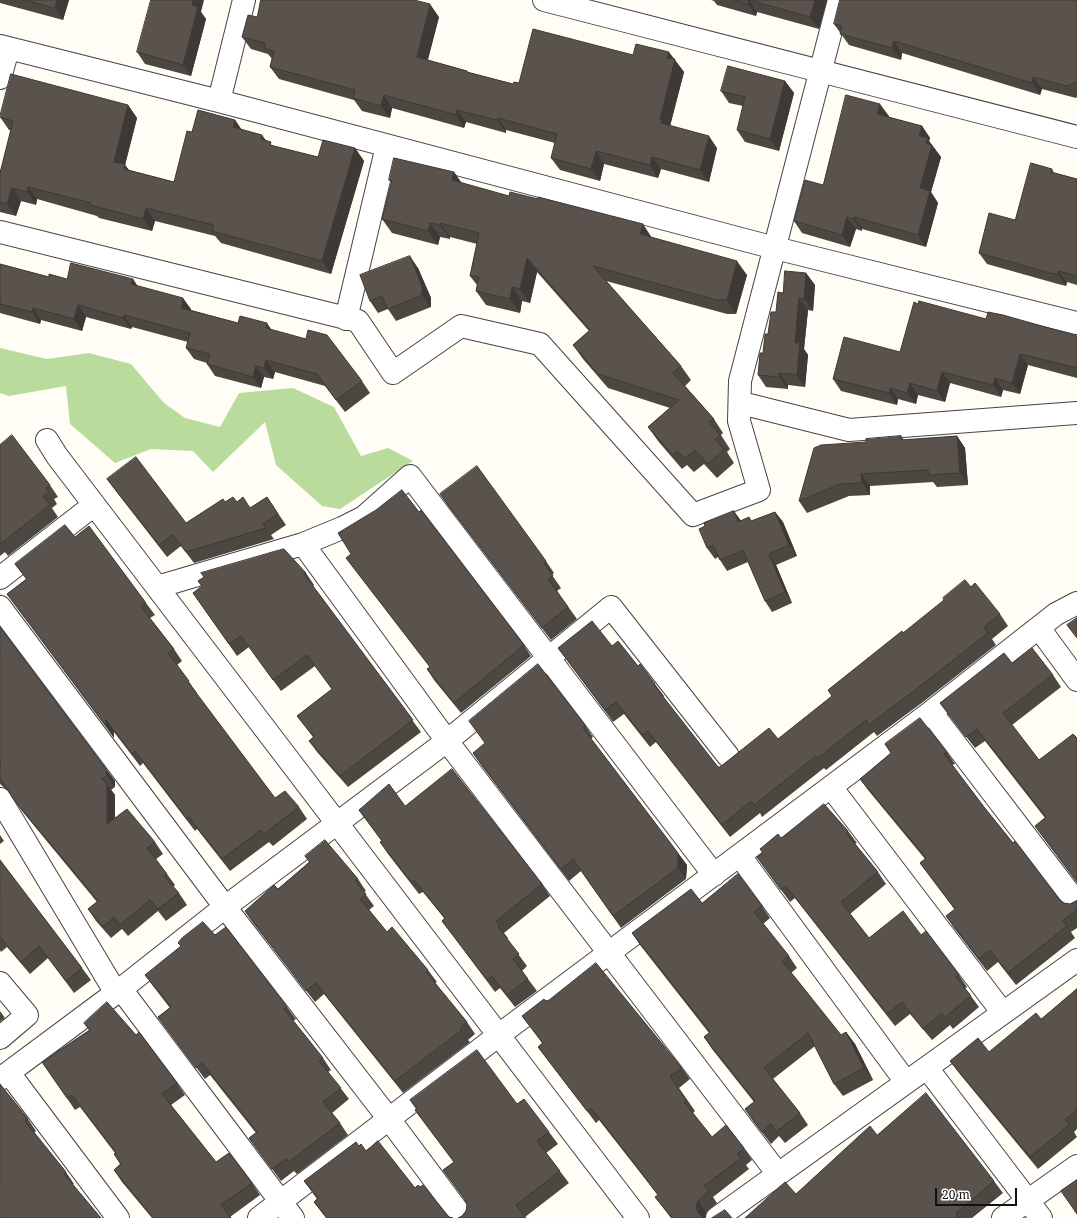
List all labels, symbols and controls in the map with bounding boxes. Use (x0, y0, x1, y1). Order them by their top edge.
scale bar (937, 1180, 1019, 1206)
text: 20 m (942, 1186, 970, 1203)

